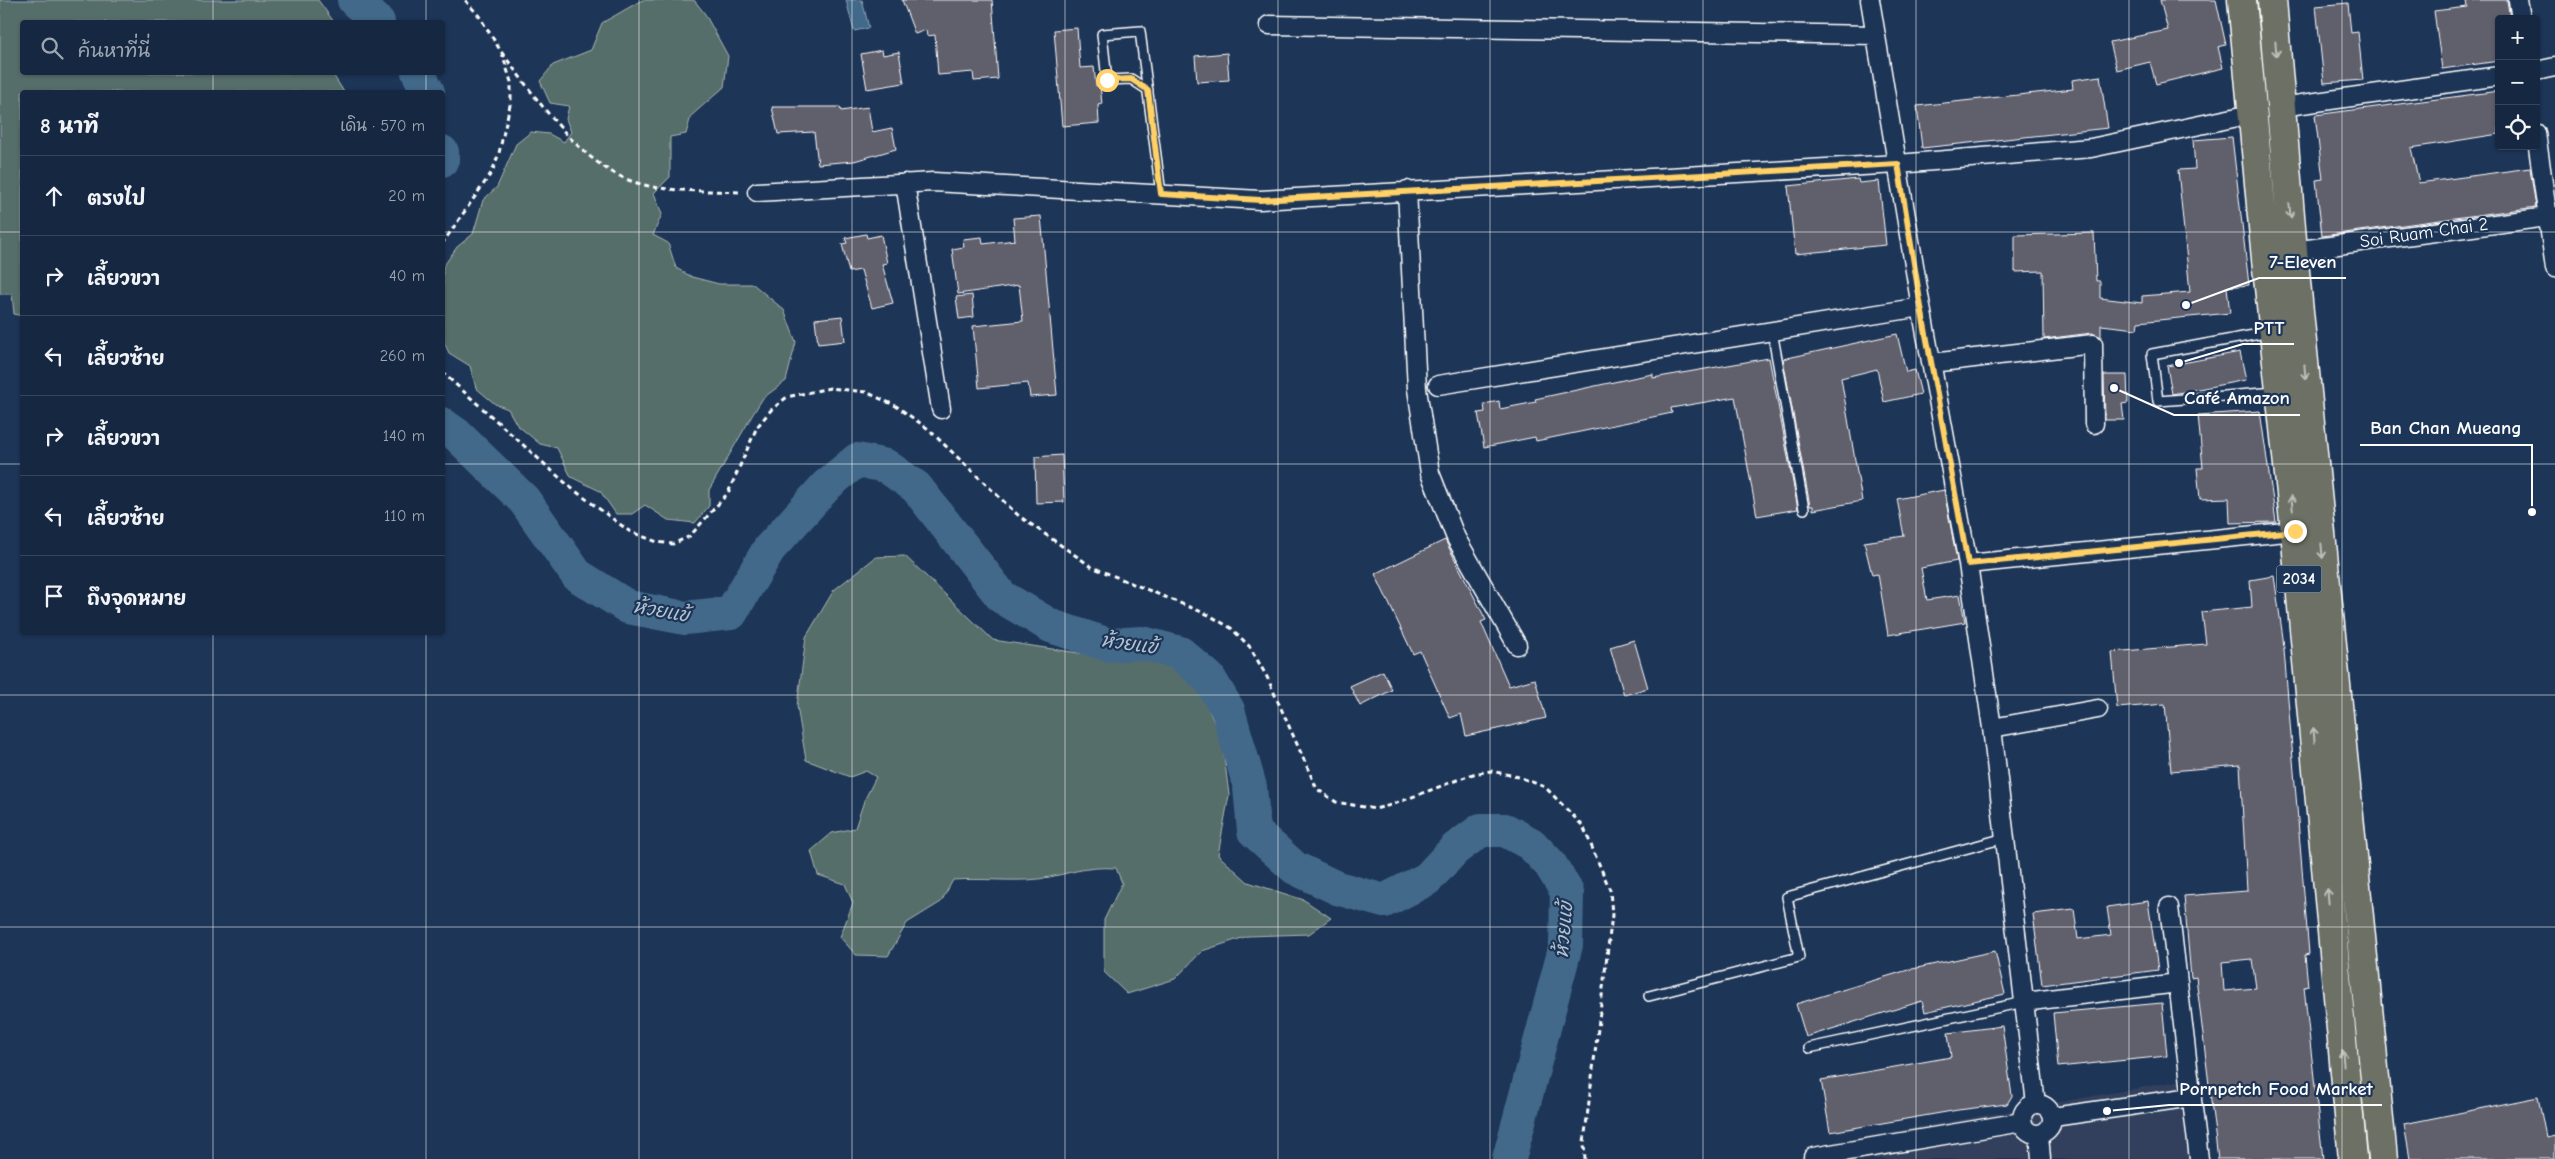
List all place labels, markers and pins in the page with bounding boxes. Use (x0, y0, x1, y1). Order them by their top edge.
callout: 7-Eleven (2259, 244, 2346, 278)
callout: PTT (2243, 310, 2294, 344)
callout: Café Amazon (2174, 381, 2300, 415)
callout: Ban Chan Mueang (2360, 411, 2532, 445)
callout: Pornpetch Food Market (2169, 1071, 2382, 1105)

